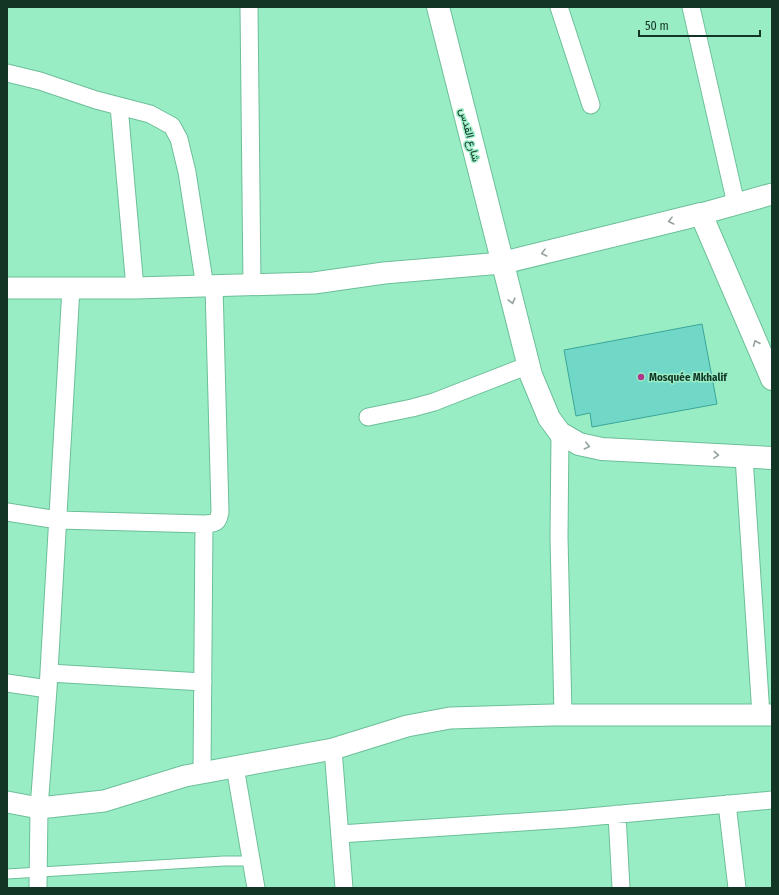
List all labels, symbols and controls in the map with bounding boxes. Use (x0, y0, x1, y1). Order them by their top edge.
scale bar (639, 12, 760, 38)
text: 50 m (645, 19, 669, 33)
street label: شارع القدس (456, 107, 483, 164)
one-way arrow (667, 217, 674, 225)
one-way arrow (541, 248, 548, 256)
one-way arrow (507, 297, 516, 304)
one-way arrow (753, 339, 761, 346)
place label: Mosquée Mkhalif (649, 371, 728, 384)
marker: Mosquée Mkhalif (636, 372, 646, 382)
one-way arrow (584, 441, 590, 449)
one-way arrow (713, 451, 719, 459)

